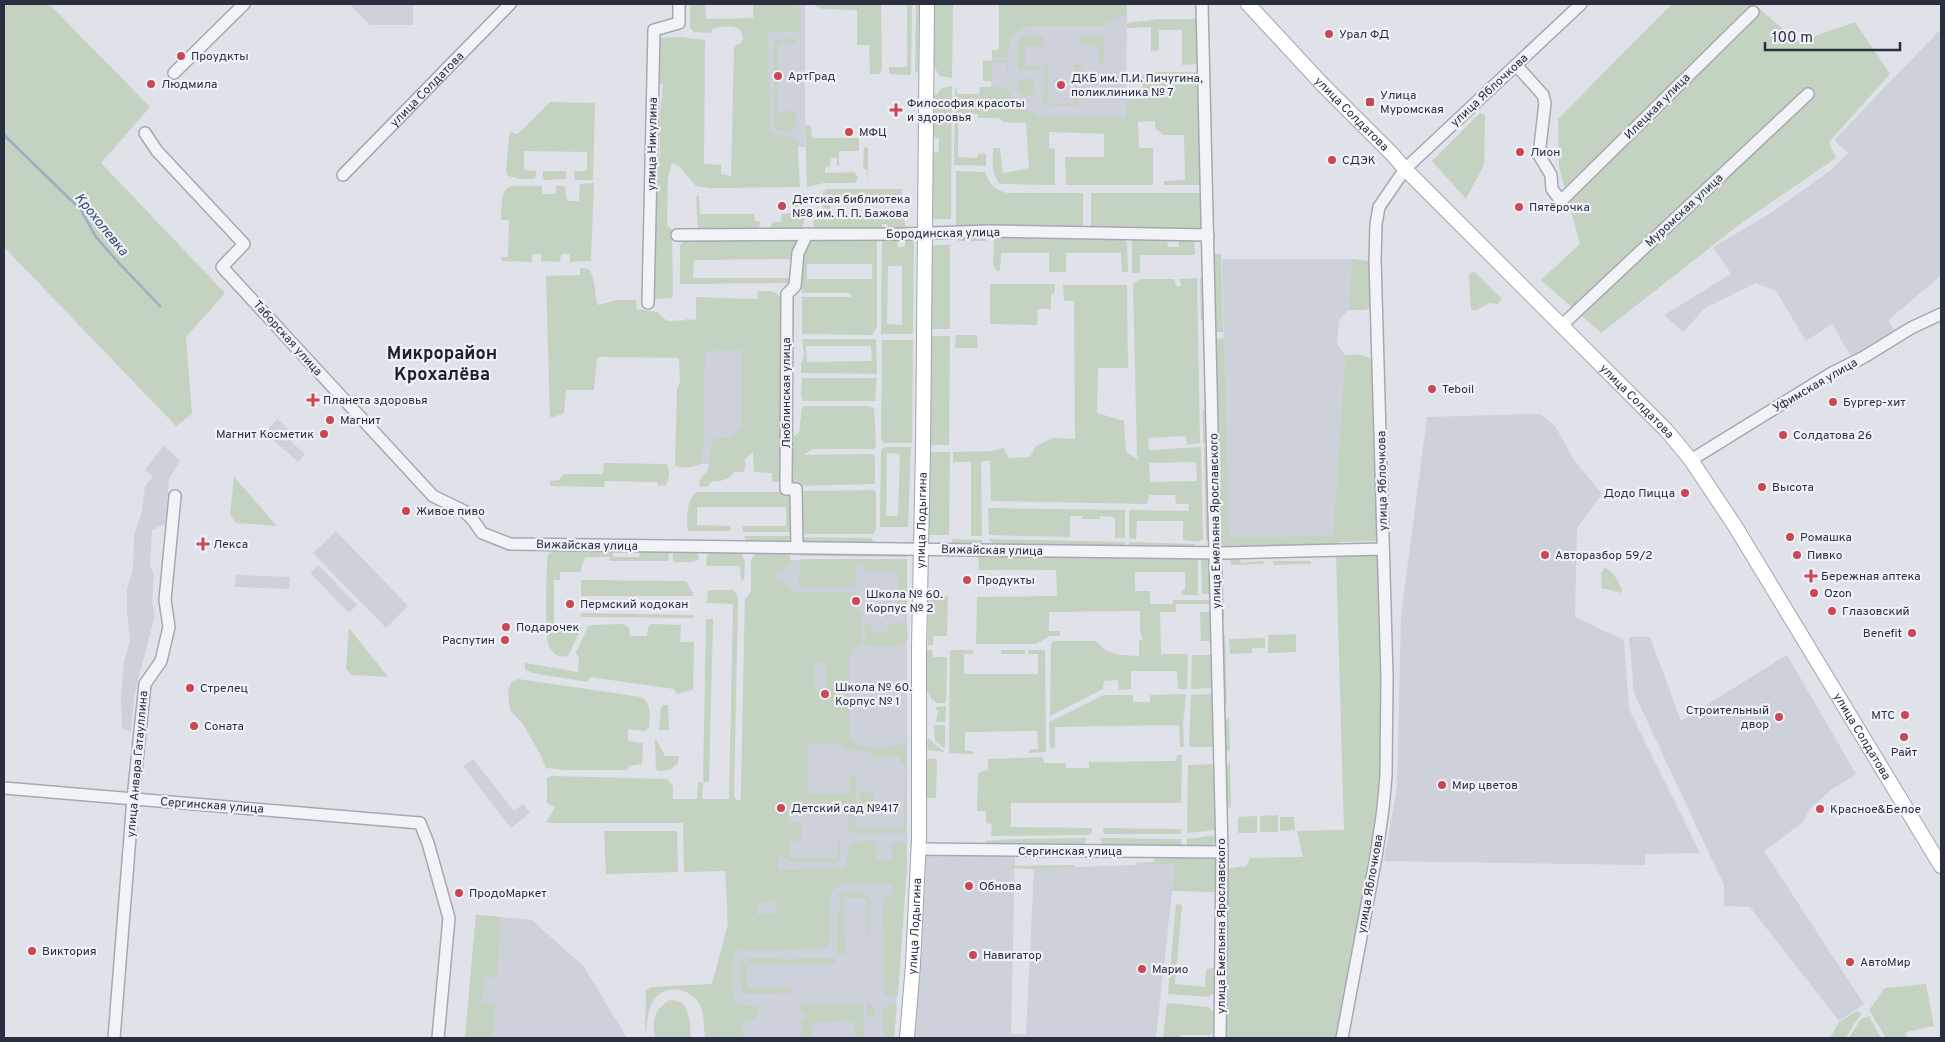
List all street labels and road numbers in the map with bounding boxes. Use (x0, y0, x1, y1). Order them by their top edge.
street label: улица Солдатова (387, 49, 468, 131)
street label: улица Яблочкова (1448, 51, 1532, 131)
street label: Илецкая улица (1621, 70, 1694, 143)
street label: улица Солдатова (1310, 74, 1392, 155)
street label: улица Никулина (644, 97, 662, 191)
street label: Муромская улица (1642, 170, 1727, 251)
street label: Бородинская улица (886, 225, 1000, 243)
street label: Таборская улица (249, 297, 325, 380)
street label: Люблинская улица (779, 337, 795, 449)
street label: Уфимская улица (1770, 355, 1861, 417)
street label: улица Солдатова (1596, 361, 1677, 442)
street label: улица Яблочкова (1374, 431, 1392, 531)
street label: улица Емельяна Ярославского (1206, 433, 1226, 609)
street label: улица Лодыгина (914, 472, 932, 569)
street label: Вижайская улица (536, 537, 638, 555)
street label: Вижайская улица (941, 542, 1043, 560)
street label: улица Анвара Гатауллина (124, 690, 152, 838)
street label: улица Солдатова (1829, 690, 1894, 783)
street label: Сергинская улица (160, 794, 264, 818)
street label: улица Яблочкова (1354, 833, 1388, 935)
street label: улица Емельяна Ярославского (1214, 838, 1230, 1014)
street label: Сергинская улица (1018, 844, 1122, 860)
street label: улица Лодыгина (905, 878, 926, 975)

